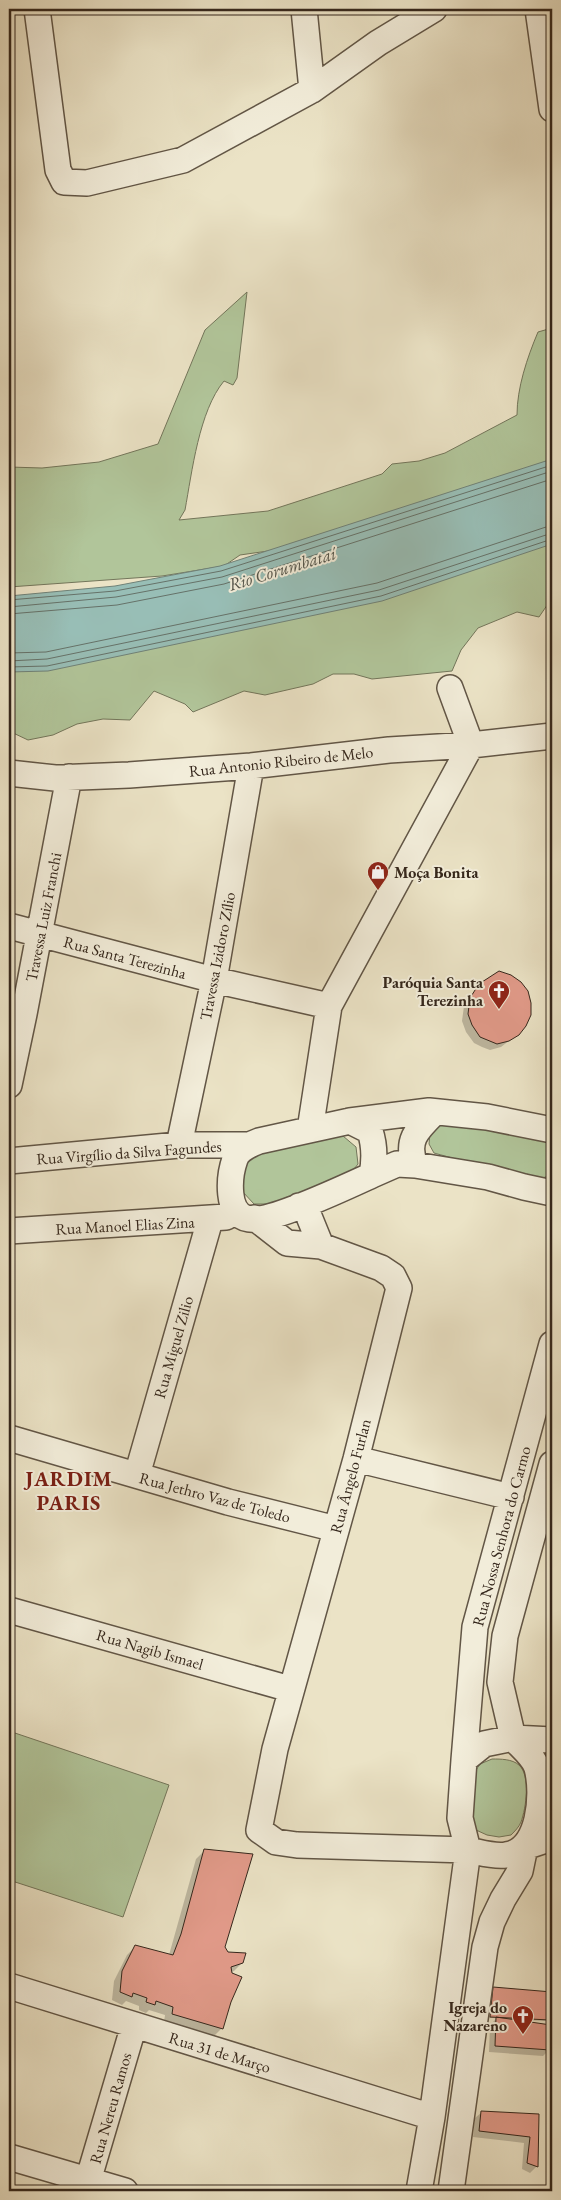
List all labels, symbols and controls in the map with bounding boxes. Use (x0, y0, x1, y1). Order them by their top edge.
water label: Rio Corumbataí (225, 541, 340, 596)
street label: Rua Antonio Ribeiro de Melo (188, 741, 374, 782)
street label: Travessa Luiz Franchi (21, 851, 66, 984)
shop icon: Moça Bonita (366, 860, 390, 891)
place label: Moça Bonita (394, 862, 479, 883)
street label: Travessa Izidoro Zílio (195, 890, 240, 1022)
street label: Rua Santa Terezinha (61, 931, 189, 984)
place label: Paróquia Santa Terezinha (383, 972, 484, 1011)
church icon: Paróquia Santa Terezinha (487, 979, 511, 1010)
street label: Rua Virgílio da Silva Fagundes (36, 1136, 222, 1169)
street label: Rua Manoel Elias Zina (55, 1211, 196, 1240)
street label: Rua Miguel Zilio (149, 1293, 198, 1401)
street label: Rua Ângelo Furlan (325, 1416, 376, 1536)
street label: Rua Nossa Senhora do Carmo (467, 1444, 536, 1629)
district label: JARDIM PARIS (23, 1465, 113, 1516)
street label: Rua Jethro Vaz de Toledo (137, 1467, 293, 1528)
street label: Rua Nagib Ismael (94, 1624, 206, 1675)
place label: Igreja do Nazareno (443, 1997, 507, 2036)
church icon: Igreja do Nazareno (511, 2004, 535, 2035)
street label: Rua 31 de Março (166, 2027, 273, 2078)
street label: Rua Nereu Ramos (85, 2050, 136, 2166)

